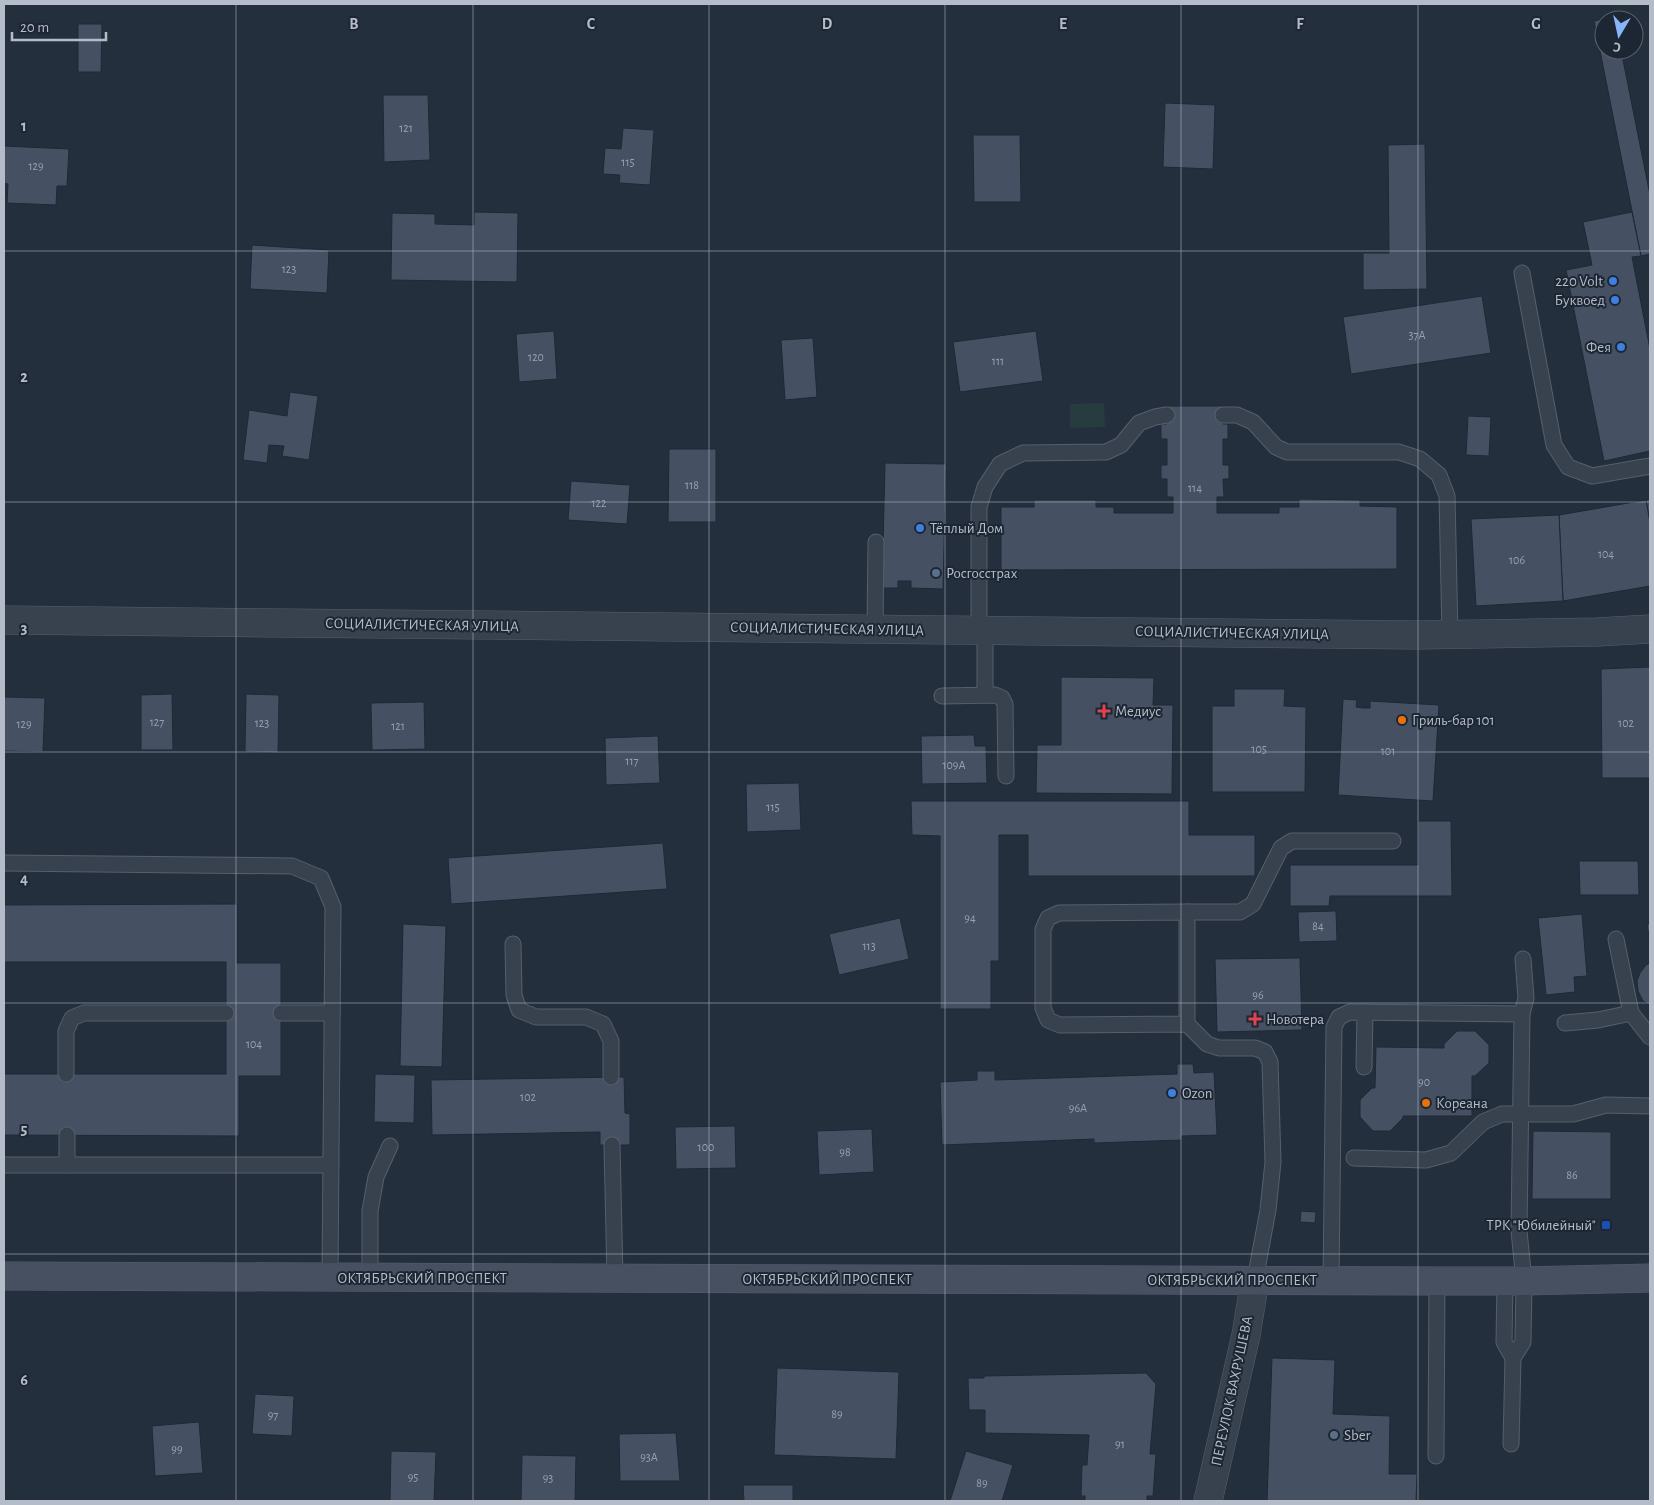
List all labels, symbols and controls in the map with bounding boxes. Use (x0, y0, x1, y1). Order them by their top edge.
scale bar (12, 10, 106, 42)
north arrow (1594, 10, 1644, 60)
text: B (349, 16, 359, 32)
text: C (587, 16, 596, 32)
text: D (822, 16, 833, 32)
text: E (1059, 16, 1067, 32)
text: F (1296, 16, 1304, 32)
text: G (1531, 16, 1541, 32)
text: 20 m (20, 20, 49, 35)
text: С (1612, 39, 1622, 54)
text: 1 (21, 118, 27, 134)
house number: 121 (399, 122, 413, 134)
house number: 115 (621, 156, 635, 168)
house number: 129 (28, 160, 44, 172)
house number: 123 (282, 263, 296, 275)
place label: 220 Volt (1555, 274, 1603, 289)
marker: 220 Volt (1607, 275, 1619, 287)
place label: Буквоед (1554, 293, 1605, 308)
marker: Буквоед (1609, 294, 1621, 306)
house number: 37А (1408, 329, 1426, 341)
place label: Фея (1586, 340, 1611, 355)
marker: Фея (1615, 341, 1627, 353)
house number: 120 (528, 351, 544, 363)
house number: 111 (992, 355, 1004, 367)
text: 2 (20, 369, 28, 385)
house number: 118 (685, 479, 699, 491)
house number: 114 (1188, 482, 1202, 494)
house number: 122 (591, 497, 607, 509)
place label: Тёплый Дом (930, 521, 1003, 536)
marker: Тёплый Дом (914, 522, 926, 534)
house number: 104 (1598, 548, 1614, 560)
house number: 106 (1509, 554, 1525, 566)
place label: Росгосстрах (946, 566, 1018, 581)
marker: Росгосстрах (930, 567, 942, 579)
street label: СОЦИАЛИСТИЧЕСКАЯ УЛИЦА (325, 616, 519, 634)
text: 3 (21, 620, 28, 636)
street label: СОЦИАЛИСТИЧЕСКАЯ УЛИЦА (730, 620, 924, 638)
street label: СОЦИАЛИСТИЧЕСКАЯ УЛИЦА (1135, 624, 1329, 642)
marker: Медиус (1097, 704, 1111, 718)
place label: Медиус (1115, 704, 1161, 719)
place label: Гриль-бар 101 (1412, 713, 1495, 728)
marker: Гриль-бар 101 (1396, 714, 1408, 726)
house number: 127 (150, 716, 164, 728)
house number: 123 (255, 717, 269, 729)
house number: 102 (1618, 717, 1634, 729)
house number: 129 (16, 718, 32, 730)
house number: 121 (391, 720, 405, 732)
house number: 105 (1251, 743, 1267, 755)
house number: 101 (1381, 745, 1395, 757)
house number: 117 (625, 755, 639, 767)
house number: 109А (942, 759, 966, 771)
house number: 115 (766, 801, 780, 813)
text: 4 (20, 871, 28, 887)
house number: 94 (964, 912, 976, 924)
house number: 84 (1312, 920, 1324, 932)
house number: 113 (862, 940, 876, 952)
house number: 96 (1252, 989, 1264, 1001)
marker: Новотера (1248, 1012, 1262, 1026)
place label: Новотера (1266, 1012, 1324, 1027)
house number: 104 (246, 1038, 262, 1050)
house number: 90 (1418, 1076, 1430, 1088)
place label: Ozon (1182, 1086, 1212, 1101)
marker: Ozon (1166, 1087, 1178, 1099)
house number: 102 (520, 1091, 536, 1103)
place label: Кореана (1436, 1096, 1488, 1111)
marker: Кореана (1420, 1097, 1432, 1109)
house number: 96А (1069, 1102, 1087, 1114)
text: 5 (21, 1121, 28, 1137)
house number: 100 (698, 1141, 714, 1153)
house number: 98 (839, 1146, 851, 1158)
house number: 86 (1566, 1169, 1578, 1181)
place label: ТРК "Юбилейный" (1487, 1218, 1596, 1233)
marker: ТРК "Юбилейный" (1600, 1219, 1612, 1231)
street label: ОКТЯБРЬСКИЙ ПРОСПЕКТ (337, 1271, 507, 1286)
street label: ОКТЯБРЬСКИЙ ПРОСПЕКТ (742, 1272, 912, 1287)
street label: ОКТЯБРЬСКИЙ ПРОСПЕКТ (1147, 1273, 1317, 1288)
street label: ПЕРЕУЛОК ВАХРУШЕВА (1209, 1314, 1255, 1467)
text: 6 (20, 1372, 28, 1388)
house number: 89 (831, 1408, 843, 1420)
house number: 97 (268, 1409, 278, 1421)
place label: Sber (1344, 1428, 1371, 1443)
marker: Sber (1328, 1429, 1340, 1441)
house number: 91 (1115, 1438, 1125, 1450)
house number: 99 (171, 1443, 183, 1455)
house number: 93А (640, 1451, 658, 1463)
house number: 95 (408, 1471, 418, 1483)
house number: 93 (543, 1472, 553, 1484)
house number: 89 (976, 1477, 988, 1489)

